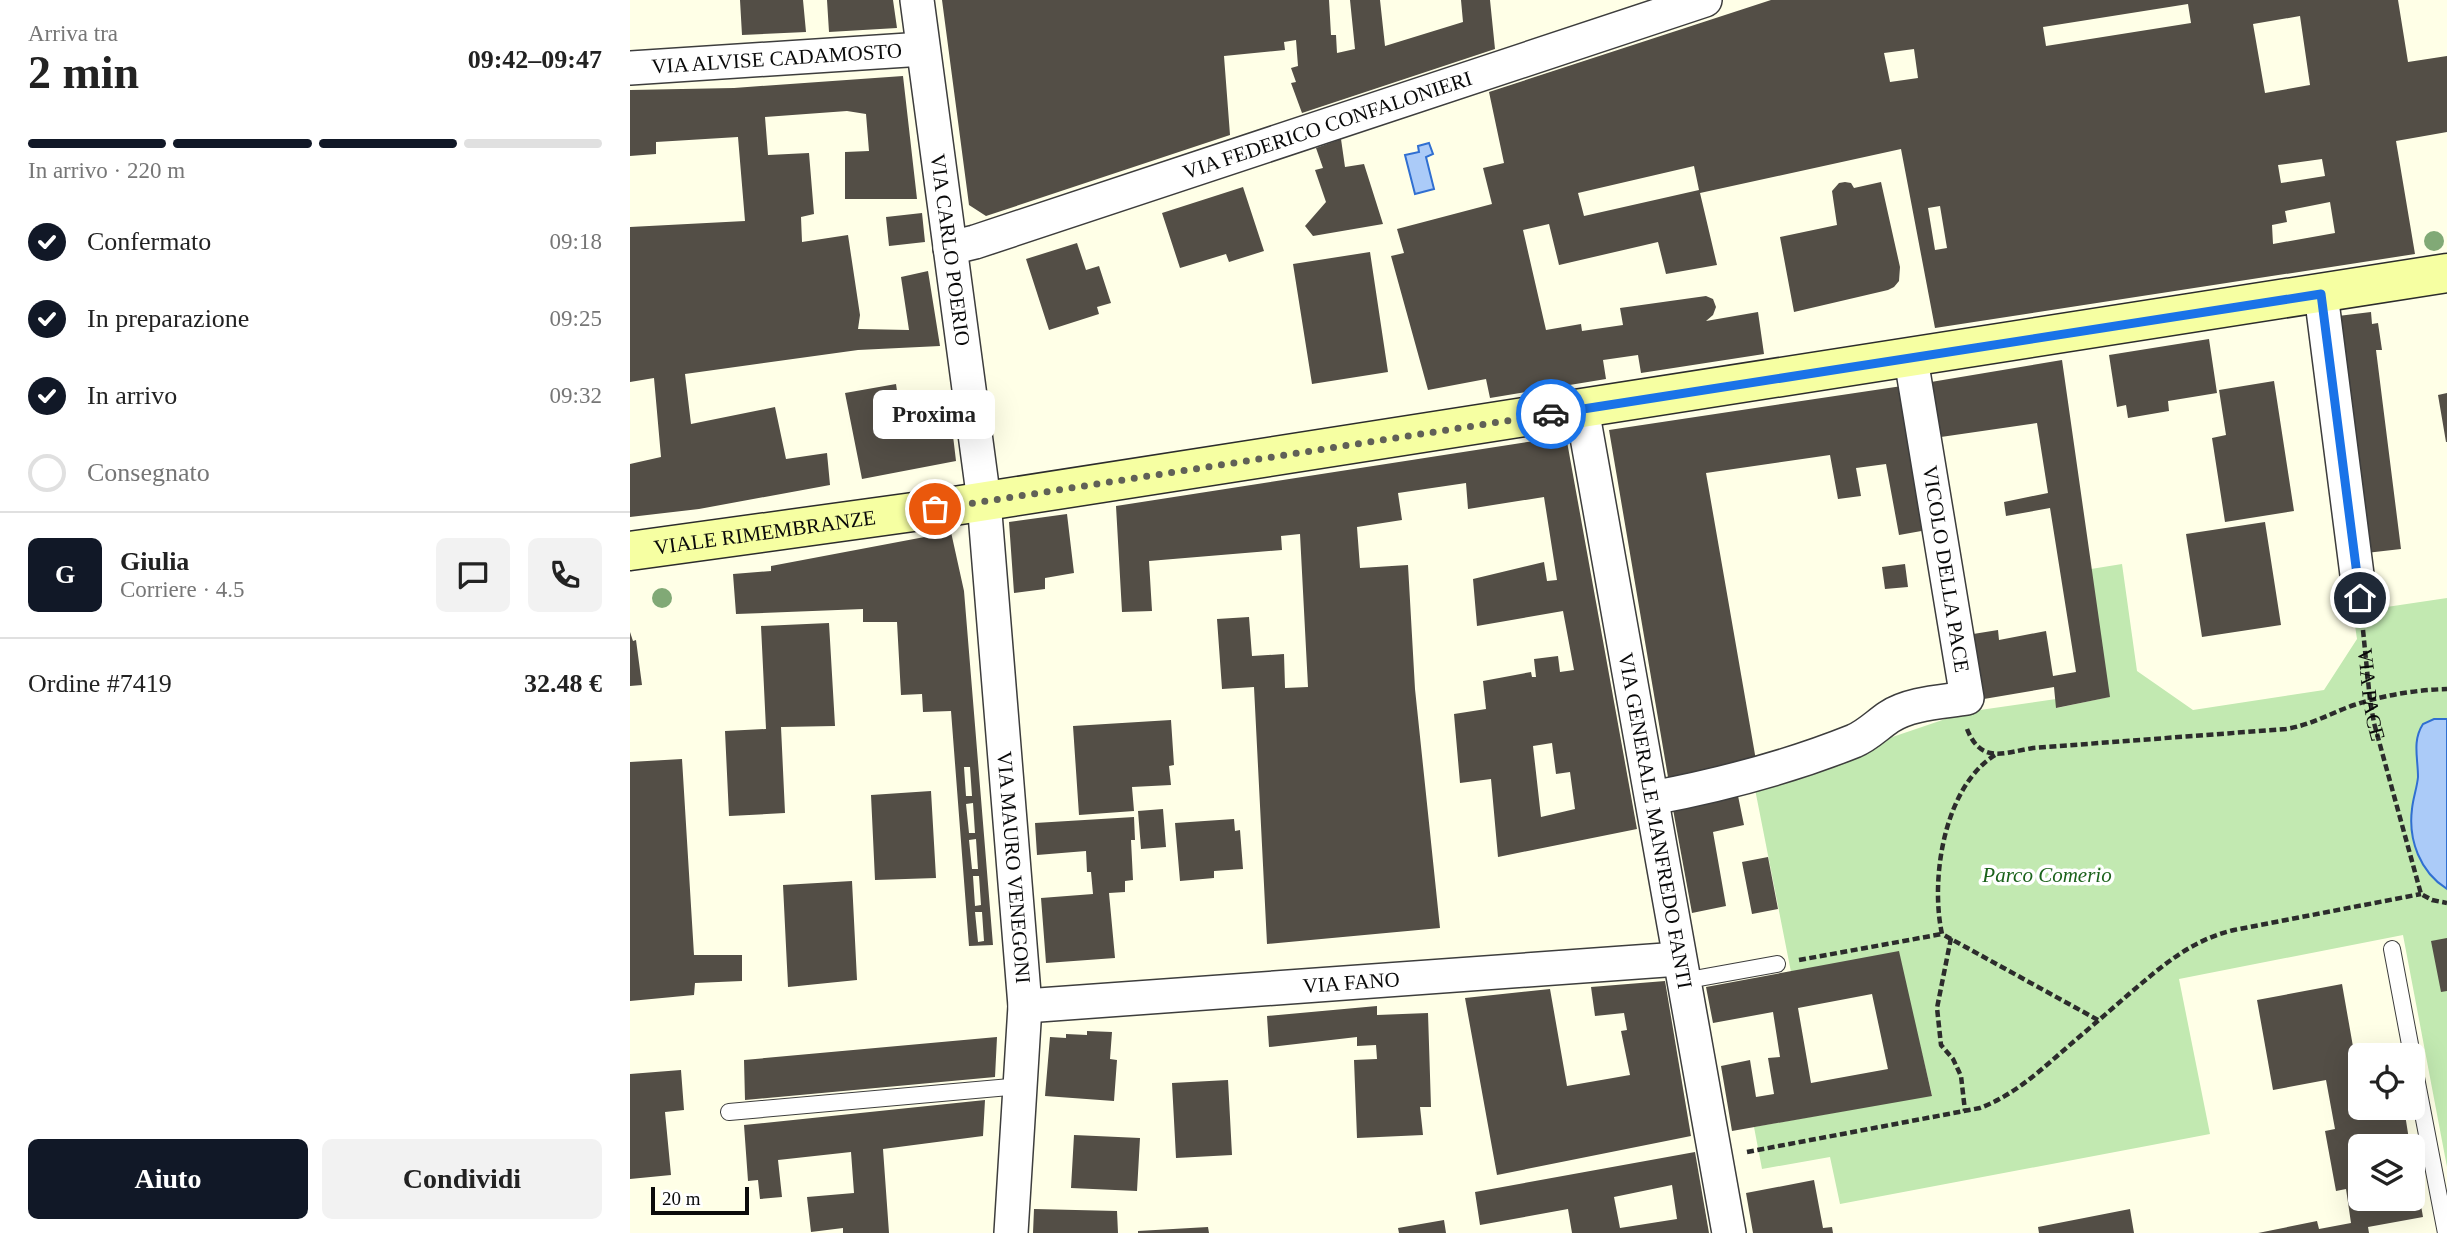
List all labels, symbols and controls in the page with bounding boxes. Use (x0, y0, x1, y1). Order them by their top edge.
text: Arriva tra (28, 21, 118, 46)
street label: VIA ALVISE CADAMOSTO (651, 38, 903, 79)
text: 09:42–09:47 (468, 45, 602, 74)
text: 2 min (28, 47, 139, 98)
street label: VIA FEDERICO CONFALONIERI (1180, 66, 1475, 184)
street label: VIA CARLO POERIO (926, 152, 975, 347)
text: In arrivo · 220 m (28, 158, 185, 183)
icon: check (28, 223, 66, 261)
text: Confermato (87, 227, 211, 256)
text: 09:18 (550, 229, 602, 254)
icon: check (28, 300, 66, 338)
text: In preparazione (87, 304, 249, 333)
text: 09:25 (550, 306, 602, 331)
icon: check (28, 377, 66, 415)
courier (1516, 379, 1586, 449)
text: In arrivo (87, 381, 177, 410)
text: 09:32 (550, 383, 602, 408)
callout: Proxima (874, 390, 996, 439)
icon: car (1532, 395, 1570, 433)
text: Proxima (892, 402, 976, 427)
text: Consegnato (87, 458, 210, 487)
street label: VICOLO DELLA PACE (1918, 464, 1974, 674)
pin (905, 479, 965, 539)
icon: bag (916, 490, 954, 528)
street label: VIALE RIMEMBRANZE (652, 505, 877, 560)
button: chat (436, 538, 510, 612)
button: phone (528, 538, 602, 612)
text: Giulia (120, 547, 189, 576)
text: G (55, 560, 75, 589)
pin (2330, 568, 2390, 628)
text: Corriere · 4.5 (120, 577, 245, 602)
icon: home (2341, 579, 2379, 617)
street label: VIA PACE (2353, 647, 2390, 743)
street label: VIA GENERALE MANFREDO FANTI (1614, 651, 1697, 990)
text: Ordine #7419 (28, 669, 172, 698)
text: 32.48 € (524, 669, 602, 698)
street label: VIA MAURO VENEGONI (992, 750, 1035, 984)
park label: Parco Comerio (1981, 863, 2112, 887)
street label: VIA FANO (1302, 967, 1400, 998)
map controls (2348, 1043, 2425, 1211)
button: locate (2348, 1043, 2425, 1120)
button: layers (2348, 1134, 2425, 1211)
button: Aiuto (28, 1139, 308, 1219)
button: Condividi (322, 1139, 602, 1219)
scale bar (651, 1184, 749, 1216)
text: 20 m (662, 1188, 701, 1209)

